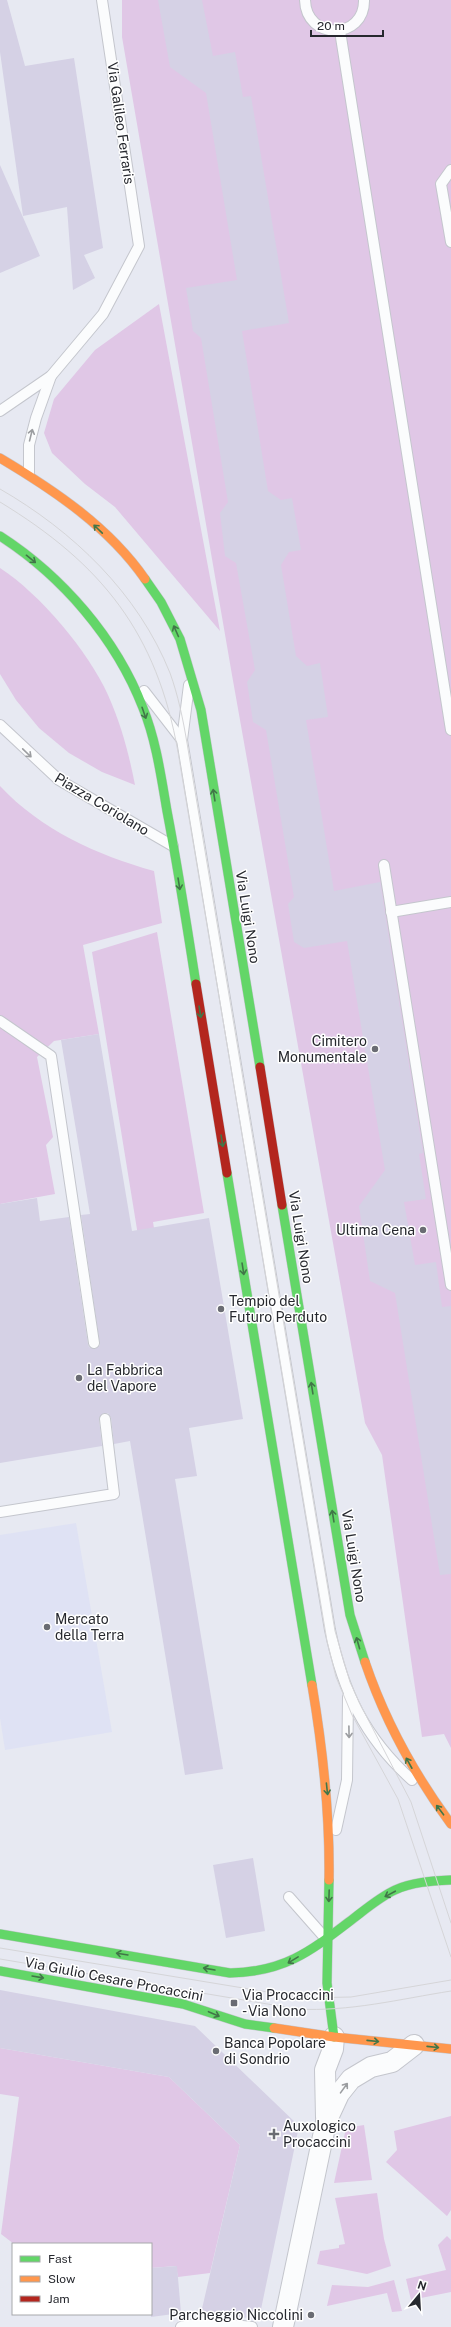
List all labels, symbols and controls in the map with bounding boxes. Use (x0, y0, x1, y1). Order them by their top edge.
scale bar (311, 12, 383, 38)
text: 20 m (317, 19, 345, 33)
street label: Via Galileo Ferraris (104, 61, 138, 185)
one-way arrow (28, 429, 36, 442)
one-way arrow (93, 524, 103, 533)
one-way arrow (26, 554, 37, 563)
one-way arrow (172, 626, 180, 638)
one-way arrow (141, 706, 148, 719)
one-way arrow (22, 748, 32, 758)
street label: Piazza Coriolano (52, 770, 152, 839)
one-way arrow (210, 789, 218, 802)
street label: Via Luigi Nono (233, 869, 263, 965)
one-way arrow (175, 877, 183, 890)
one-way arrow (197, 1005, 205, 1018)
place label: Cimitero Monumentale (278, 1033, 367, 1065)
marker: Cimitero Monumentale (370, 1044, 380, 1054)
one-way arrow (218, 1134, 226, 1147)
street label: Via Luigi Nono (286, 1189, 316, 1285)
place label: Ultima Cena (336, 1222, 415, 1238)
marker: Ultima Cena (418, 1225, 428, 1235)
one-way arrow (239, 1262, 247, 1275)
place label: Tempio del Futuro Perduto (229, 1293, 327, 1325)
marker: Tempio del Futuro Perduto (216, 1304, 226, 1314)
place label: La Fabbrica del Vapore (87, 1362, 163, 1394)
marker: La Fabbrica del Vapore (74, 1373, 84, 1383)
one-way arrow (308, 1381, 316, 1394)
street label: Via Luigi Nono (339, 1508, 369, 1604)
one-way arrow (329, 1510, 337, 1523)
place label: Mercato della Terra (55, 1611, 124, 1643)
marker: Mercato della Terra (42, 1622, 52, 1632)
one-way arrow (354, 1637, 361, 1650)
one-way arrow (345, 1725, 353, 1738)
one-way arrow (404, 1757, 412, 1769)
one-way arrow (323, 1782, 331, 1795)
one-way arrow (436, 1804, 444, 1815)
one-way arrow (325, 1889, 333, 1902)
one-way arrow (384, 1890, 396, 1898)
one-way arrow (116, 1950, 129, 1958)
street label: Via Giulio Cesare Procaccini (23, 1954, 205, 2004)
one-way arrow (288, 1956, 299, 1964)
one-way arrow (203, 1965, 216, 1973)
one-way arrow (32, 1973, 45, 1981)
place label: Via Procaccini - Via Nono (242, 1987, 334, 2019)
marker: Via Procaccini - Via Nono (229, 1998, 239, 2008)
one-way arrow (207, 2011, 219, 2018)
place label: Banca Popolare di Sondrio (224, 2035, 326, 2067)
one-way arrow (366, 2037, 379, 2045)
one-way arrow (426, 2043, 439, 2051)
marker: Banca Popolare di Sondrio (211, 2046, 221, 2056)
one-way arrow (340, 2082, 348, 2093)
place label: Auxologico Procaccini (283, 2118, 356, 2150)
marker: Auxologico Procaccini (268, 2128, 280, 2140)
legend (12, 2243, 152, 2315)
text: Fast (48, 2252, 73, 2266)
text: Slow (48, 2272, 76, 2286)
north arrow (399, 2275, 439, 2315)
text: N (416, 2278, 428, 2293)
text: Jam (48, 2292, 70, 2306)
place label: Parcheggio Niccolini (169, 2307, 303, 2323)
marker: Parcheggio Niccolini (306, 2310, 316, 2320)

